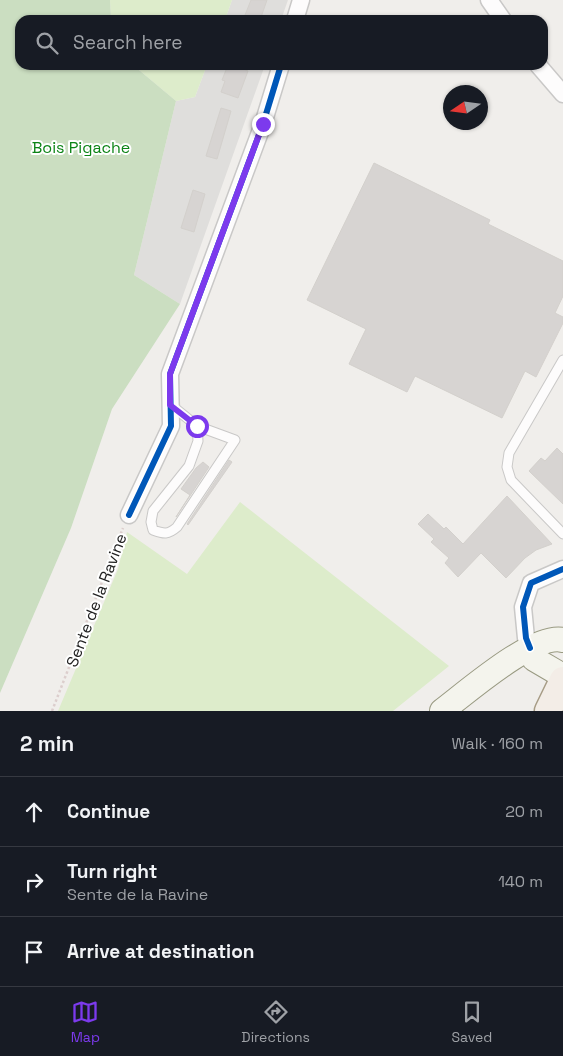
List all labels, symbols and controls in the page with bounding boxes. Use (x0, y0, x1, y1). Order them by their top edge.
search box (15, 15, 548, 70)
icon: search (33, 29, 61, 57)
text: Search here (73, 30, 183, 55)
north arrow (443, 85, 488, 130)
route end (252, 113, 275, 136)
park label: Bois Pigache (32, 137, 130, 158)
route start (186, 415, 209, 438)
street label: Sente de la Ravine (61, 530, 132, 670)
text: 2 min (20, 730, 74, 757)
text: Walk · 160 m (452, 733, 543, 754)
icon: ahead (20, 798, 48, 826)
text: Continue (67, 799, 150, 824)
text: 20 m (505, 801, 543, 822)
text: Turn right (67, 859, 157, 884)
icon: right (20, 868, 48, 896)
text: 140 m (498, 871, 543, 892)
text: Sente de la Ravine (67, 884, 208, 905)
icon: arrive (20, 938, 48, 966)
text: Arrive at destination (67, 939, 255, 964)
tab: Map (71, 998, 100, 1046)
tab: Directions (241, 998, 310, 1046)
tab: Saved (451, 998, 492, 1046)

